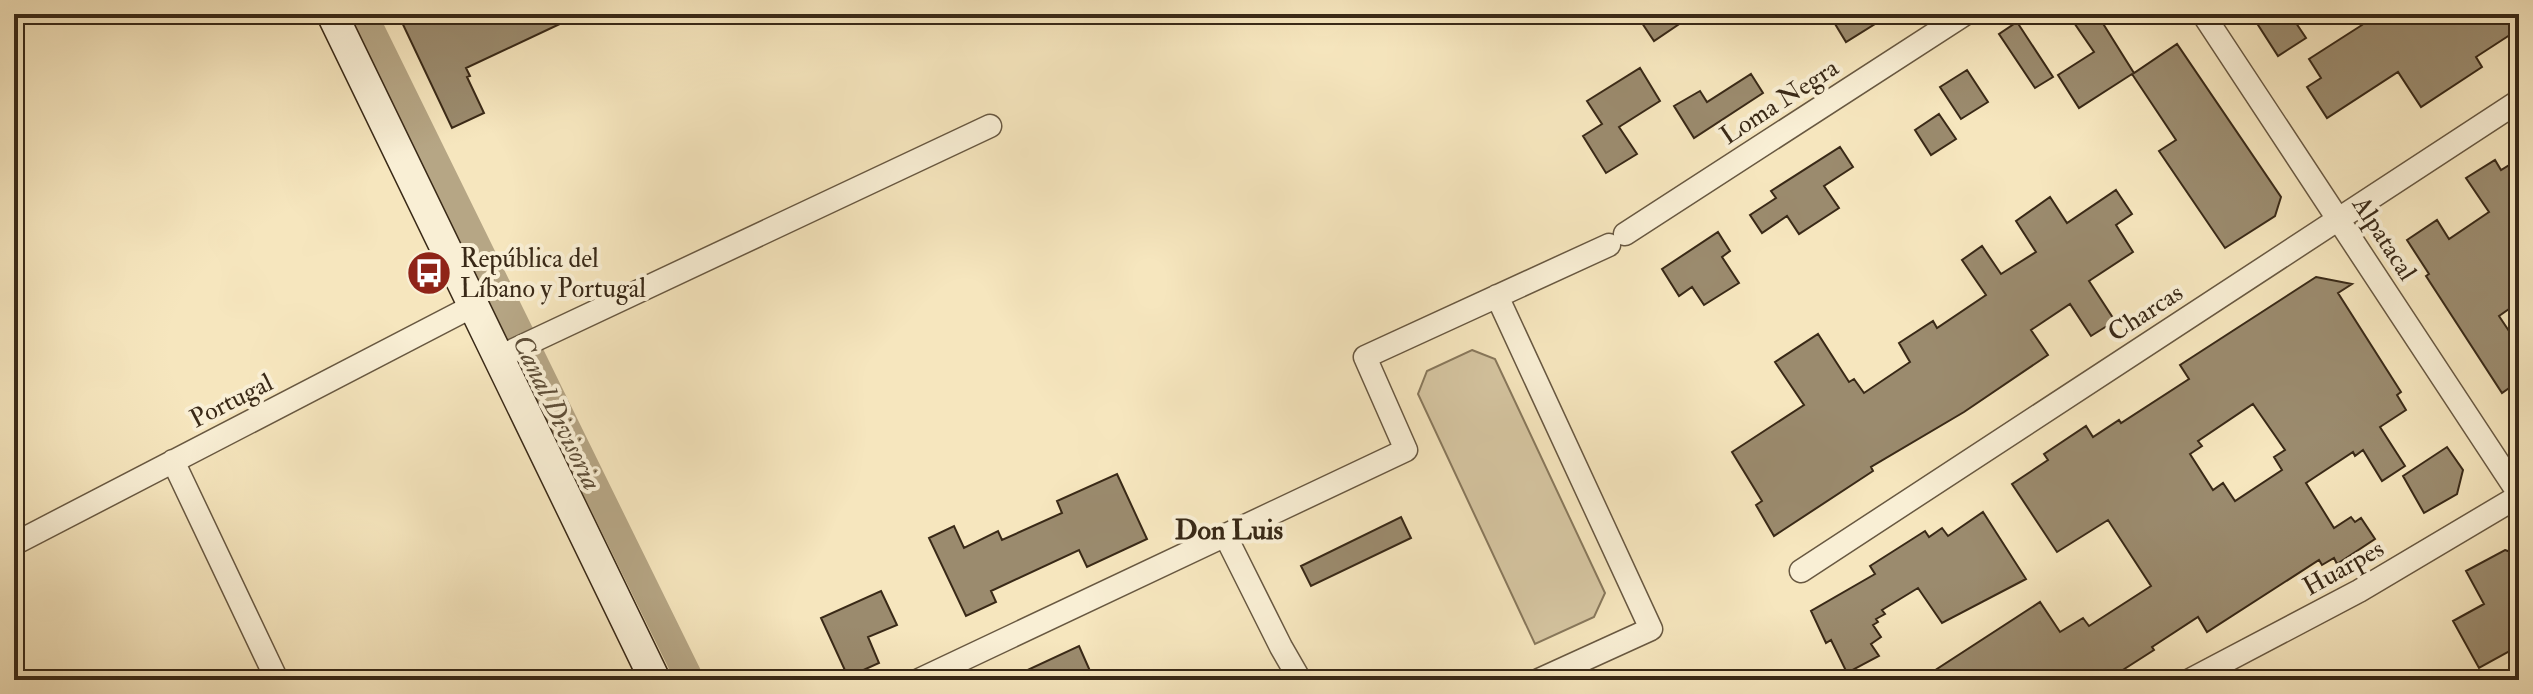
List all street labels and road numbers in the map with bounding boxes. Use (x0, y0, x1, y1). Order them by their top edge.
street label: Loma Negra (1714, 52, 1845, 152)
street label: Alpatacal (2344, 190, 2423, 287)
street label: Charcas (2102, 277, 2189, 349)
street label: Portugal (185, 366, 279, 435)
street label: Huarpes (2297, 533, 2390, 604)

